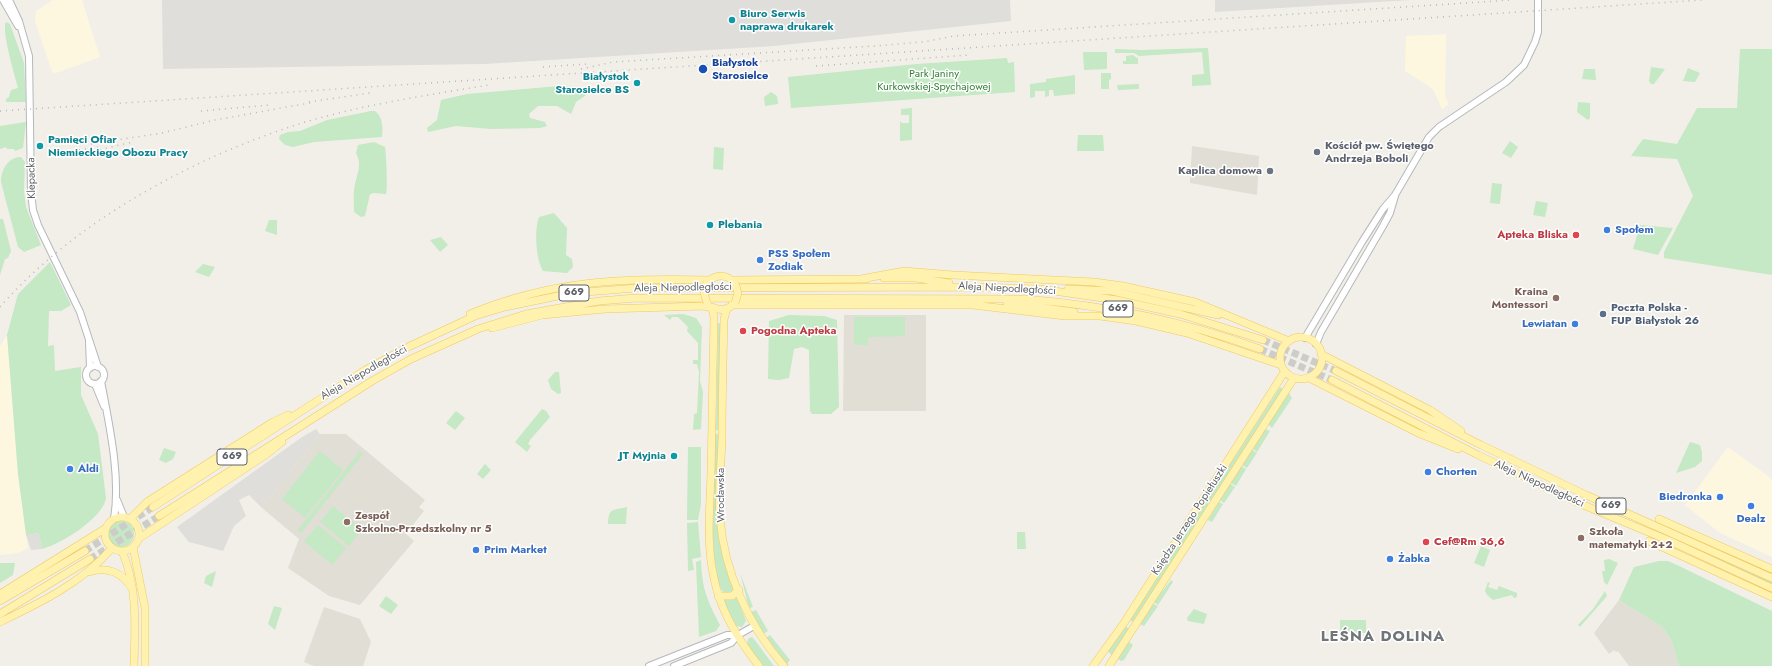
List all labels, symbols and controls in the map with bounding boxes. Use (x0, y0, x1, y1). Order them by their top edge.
place label: Biuro Serwis naprawa drukarek (740, 7, 834, 33)
marker: Biuro Serwis naprawa drukarek (727, 15, 737, 25)
place label: Białystok Starosielce (712, 56, 768, 82)
marker: Białystok Starosielce (697, 63, 709, 75)
park label: Park Janiny Kurkowskiej-Spychajowej (877, 67, 991, 93)
place label: Białystok Starosielce BS (555, 70, 629, 96)
marker: Białystok Starosielce BS (632, 78, 642, 88)
place label: Pamięci Ofiar Niemieckiego Obozu Pracy (48, 133, 188, 159)
place label: Kościół pw. Świętego Andrzeja Boboli (1325, 139, 1434, 165)
marker: Pamięci Ofiar Niemieckiego Obozu Pracy (35, 141, 45, 151)
marker: Kościół pw. Świętego Andrzeja Boboli (1312, 147, 1322, 157)
street label: Klepacka (25, 157, 39, 199)
place label: Kaplica domowa (1178, 164, 1262, 178)
marker: Kaplica domowa (1265, 166, 1275, 176)
place label: Plebania (718, 218, 762, 232)
marker: Plebania (705, 220, 715, 230)
place label: Społem (1615, 223, 1653, 237)
marker: Społem (1602, 225, 1612, 235)
place label: Apteka Bliska (1497, 228, 1568, 242)
marker: Apteka Bliska (1571, 230, 1581, 240)
place label: PSS Społem Zodiak (768, 247, 830, 273)
marker: PSS Społem Zodiak (755, 255, 765, 265)
street label: Aleja Niepodległości (958, 280, 1056, 298)
street label: Aleja Niepodległości (634, 281, 732, 295)
road number: 669 (559, 285, 589, 301)
place label: Kraina Montessori (1492, 285, 1548, 311)
marker: Kraina Montessori (1551, 293, 1561, 303)
road number: 669 (1103, 301, 1133, 317)
place label: Poczta Polska - FUP Białystok 26 (1611, 301, 1699, 327)
marker: Poczta Polska - FUP Białystok 26 (1598, 309, 1608, 319)
place label: Lewiatan (1522, 317, 1567, 331)
marker: Lewiatan (1570, 319, 1580, 329)
place label: Pogodna Apteka (751, 324, 837, 338)
marker: Pogodna Apteka (738, 326, 748, 336)
street label: Aleja Niepodległości (318, 343, 410, 403)
road number: 669 (217, 449, 247, 465)
place label: JT Myjnia (619, 449, 666, 463)
marker: JT Myjnia (669, 451, 679, 461)
street label: Aleja Niepodległości (1492, 457, 1586, 511)
place label: Aldi (78, 462, 99, 476)
street label: Księdza Jerzego Popiełuszki (1149, 462, 1231, 578)
marker: Aldi (65, 464, 75, 474)
place label: Chorten (1436, 465, 1477, 479)
marker: Chorten (1423, 467, 1433, 477)
street label: Wrocławska (714, 468, 728, 522)
place label: Biedronka (1659, 490, 1712, 504)
marker: Biedronka (1715, 492, 1725, 502)
road number: 669 (1596, 498, 1626, 514)
marker: Dealz (1746, 501, 1756, 511)
place label: Zespół Szkolno-Przedszkolny nr 5 (355, 509, 492, 535)
place label: Dealz (1736, 512, 1766, 526)
marker: Zespół Szkolno-Przedszkolny nr 5 (342, 517, 352, 527)
place label: Szkoła matematyki 2+2 (1589, 525, 1672, 551)
marker: Szkoła matematyki 2+2 (1576, 533, 1586, 543)
place label: Cef@Rm 36,6 (1434, 535, 1505, 549)
marker: Cef@Rm 36,6 (1421, 537, 1431, 547)
place label: Prim Market (484, 543, 547, 557)
marker: Prim Market (471, 545, 481, 555)
place label: Żabka (1398, 552, 1430, 566)
marker: Żabka (1385, 554, 1395, 564)
district label: LEŚNA DOLINA (1321, 628, 1445, 646)

